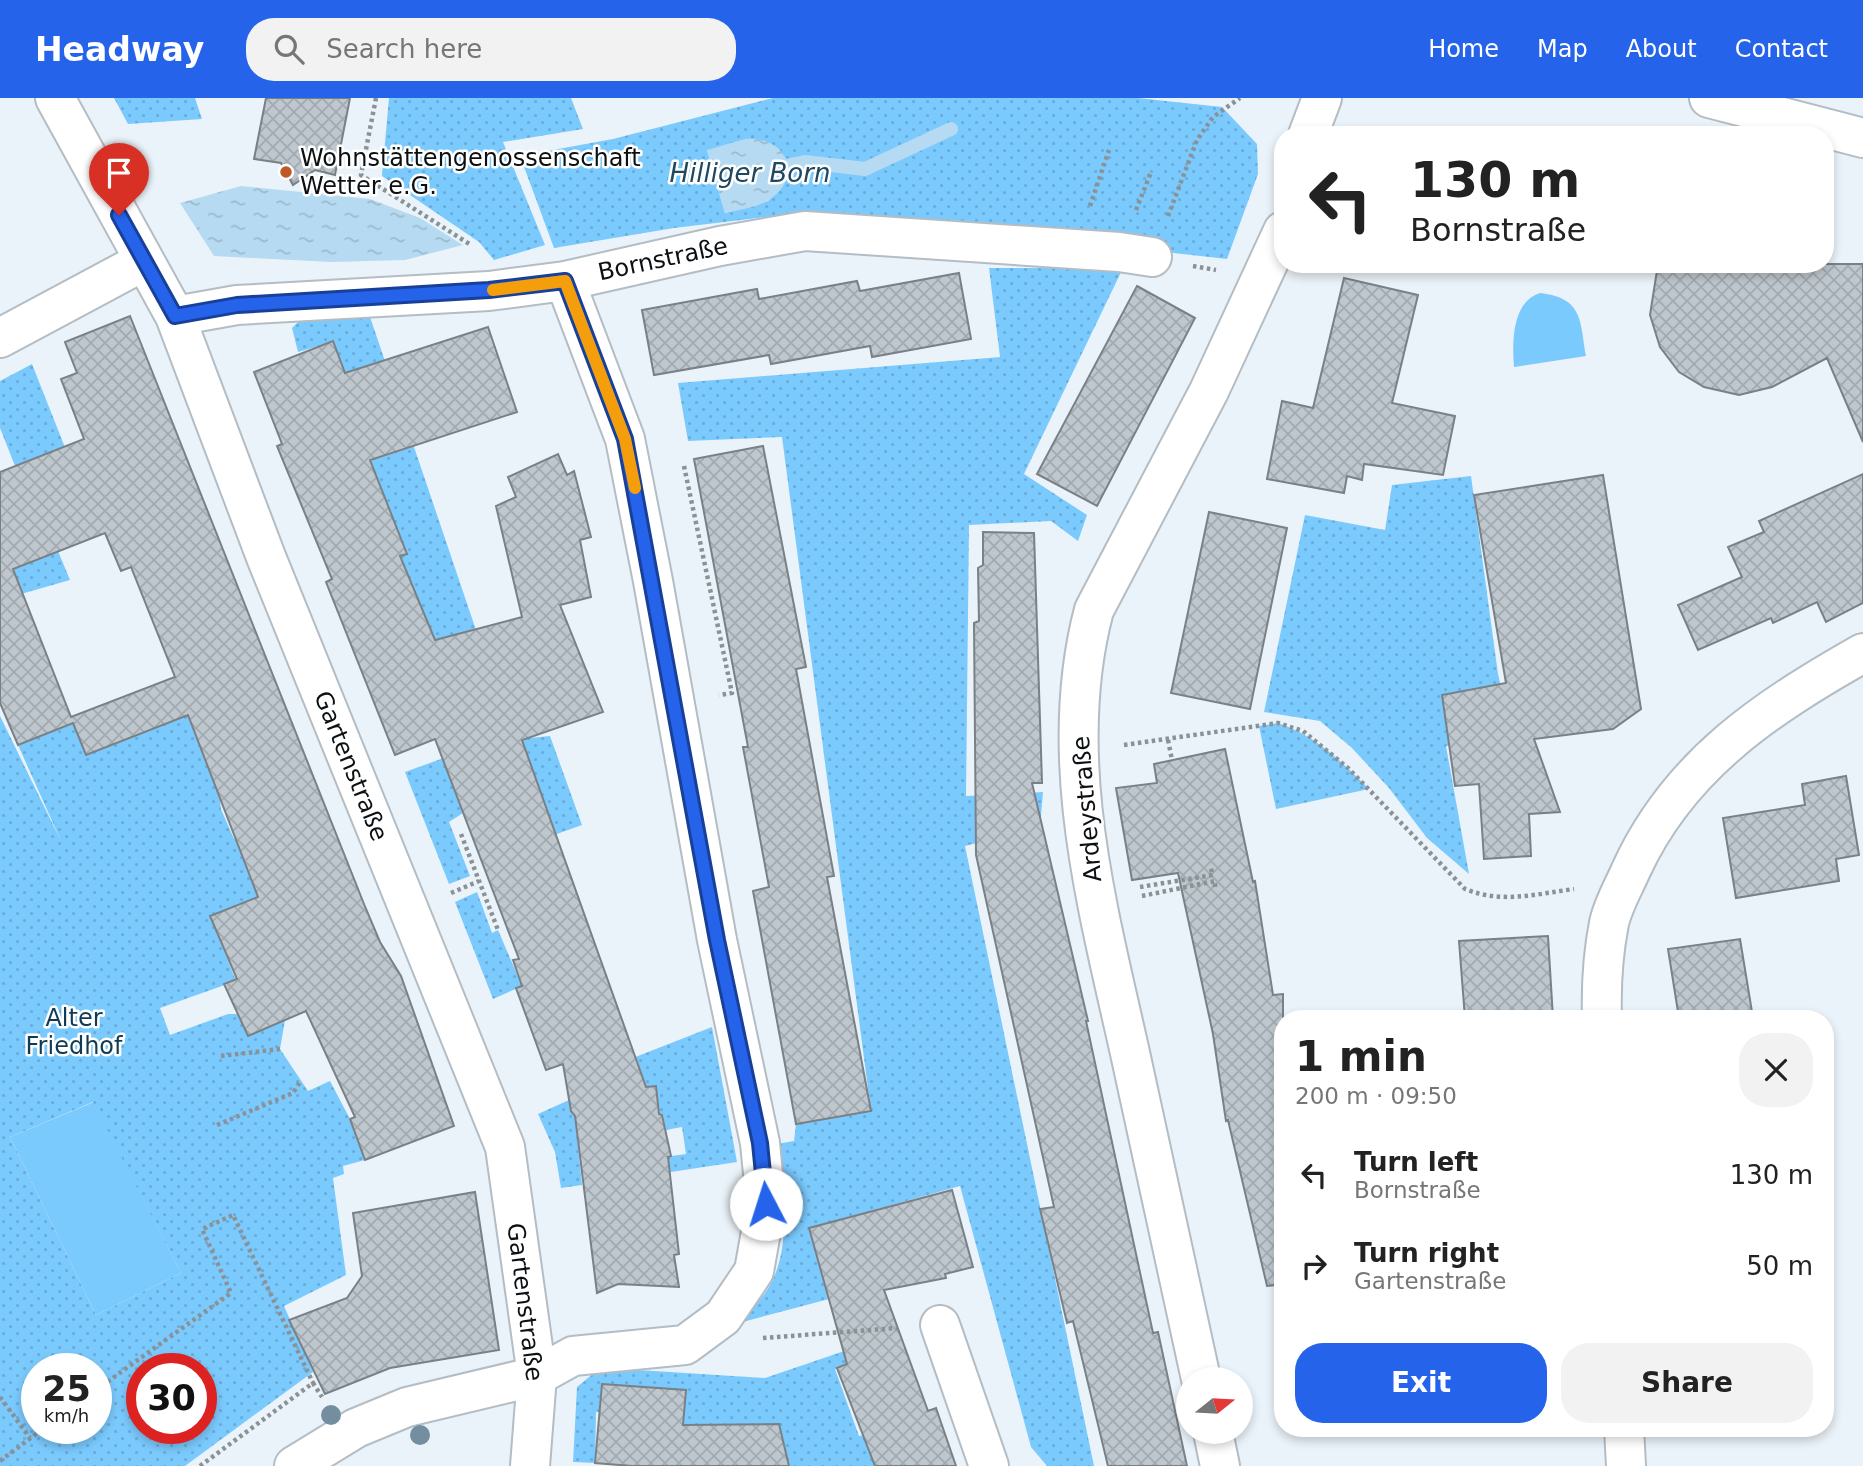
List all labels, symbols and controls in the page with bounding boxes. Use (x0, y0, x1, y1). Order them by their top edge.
search box (246, 18, 736, 81)
text: Headway (35, 30, 204, 69)
icon: search (270, 30, 308, 68)
text: Search here (326, 34, 482, 64)
text: Home (1428, 35, 1499, 63)
text: Map (1537, 35, 1588, 63)
text: About (1626, 35, 1697, 63)
text: Contact (1735, 35, 1828, 63)
pin (89, 143, 149, 215)
place label: Wohnstättengenossenschaft Wetter e.G. (300, 144, 641, 200)
text: 130 m (1410, 152, 1580, 209)
icon: arrive (100, 154, 138, 192)
icon: left (1295, 154, 1386, 245)
water label: Hilliger Born (670, 158, 830, 188)
marker: Wohnstättengenossenschaft Wetter e.G. (278, 164, 294, 180)
text: Bornstraße (1410, 211, 1586, 249)
street label: Bornstraße (595, 232, 731, 286)
street label: Gartenstraße (308, 687, 394, 845)
street label: Ardeystraße (1067, 735, 1107, 883)
park label: Alter Friedhof (26, 1004, 123, 1060)
text: 1 min (1295, 1032, 1427, 1081)
button: close (1739, 1033, 1813, 1107)
text: 200 m · 09:50 (1295, 1083, 1457, 1109)
text: Turn left (1354, 1147, 1478, 1177)
icon: left (1295, 1156, 1333, 1194)
text: 130 m (1730, 1160, 1813, 1190)
position arrow (729, 1167, 803, 1241)
text: Bornstraße (1354, 1177, 1481, 1203)
street label: Gartenstraße (501, 1221, 549, 1383)
text: Turn right (1354, 1238, 1499, 1268)
icon: right (1295, 1247, 1333, 1285)
text: 50 m (1746, 1251, 1813, 1281)
text: Gartenstraße (1354, 1268, 1506, 1294)
button: Exit (1295, 1343, 1547, 1423)
button: Share (1561, 1343, 1813, 1423)
speed limit sign: 30 (126, 1353, 217, 1444)
north arrow (1176, 1367, 1253, 1444)
map controls (1176, 1367, 1253, 1444)
text: 25 (42, 1369, 91, 1409)
text: km/h (44, 1405, 89, 1426)

